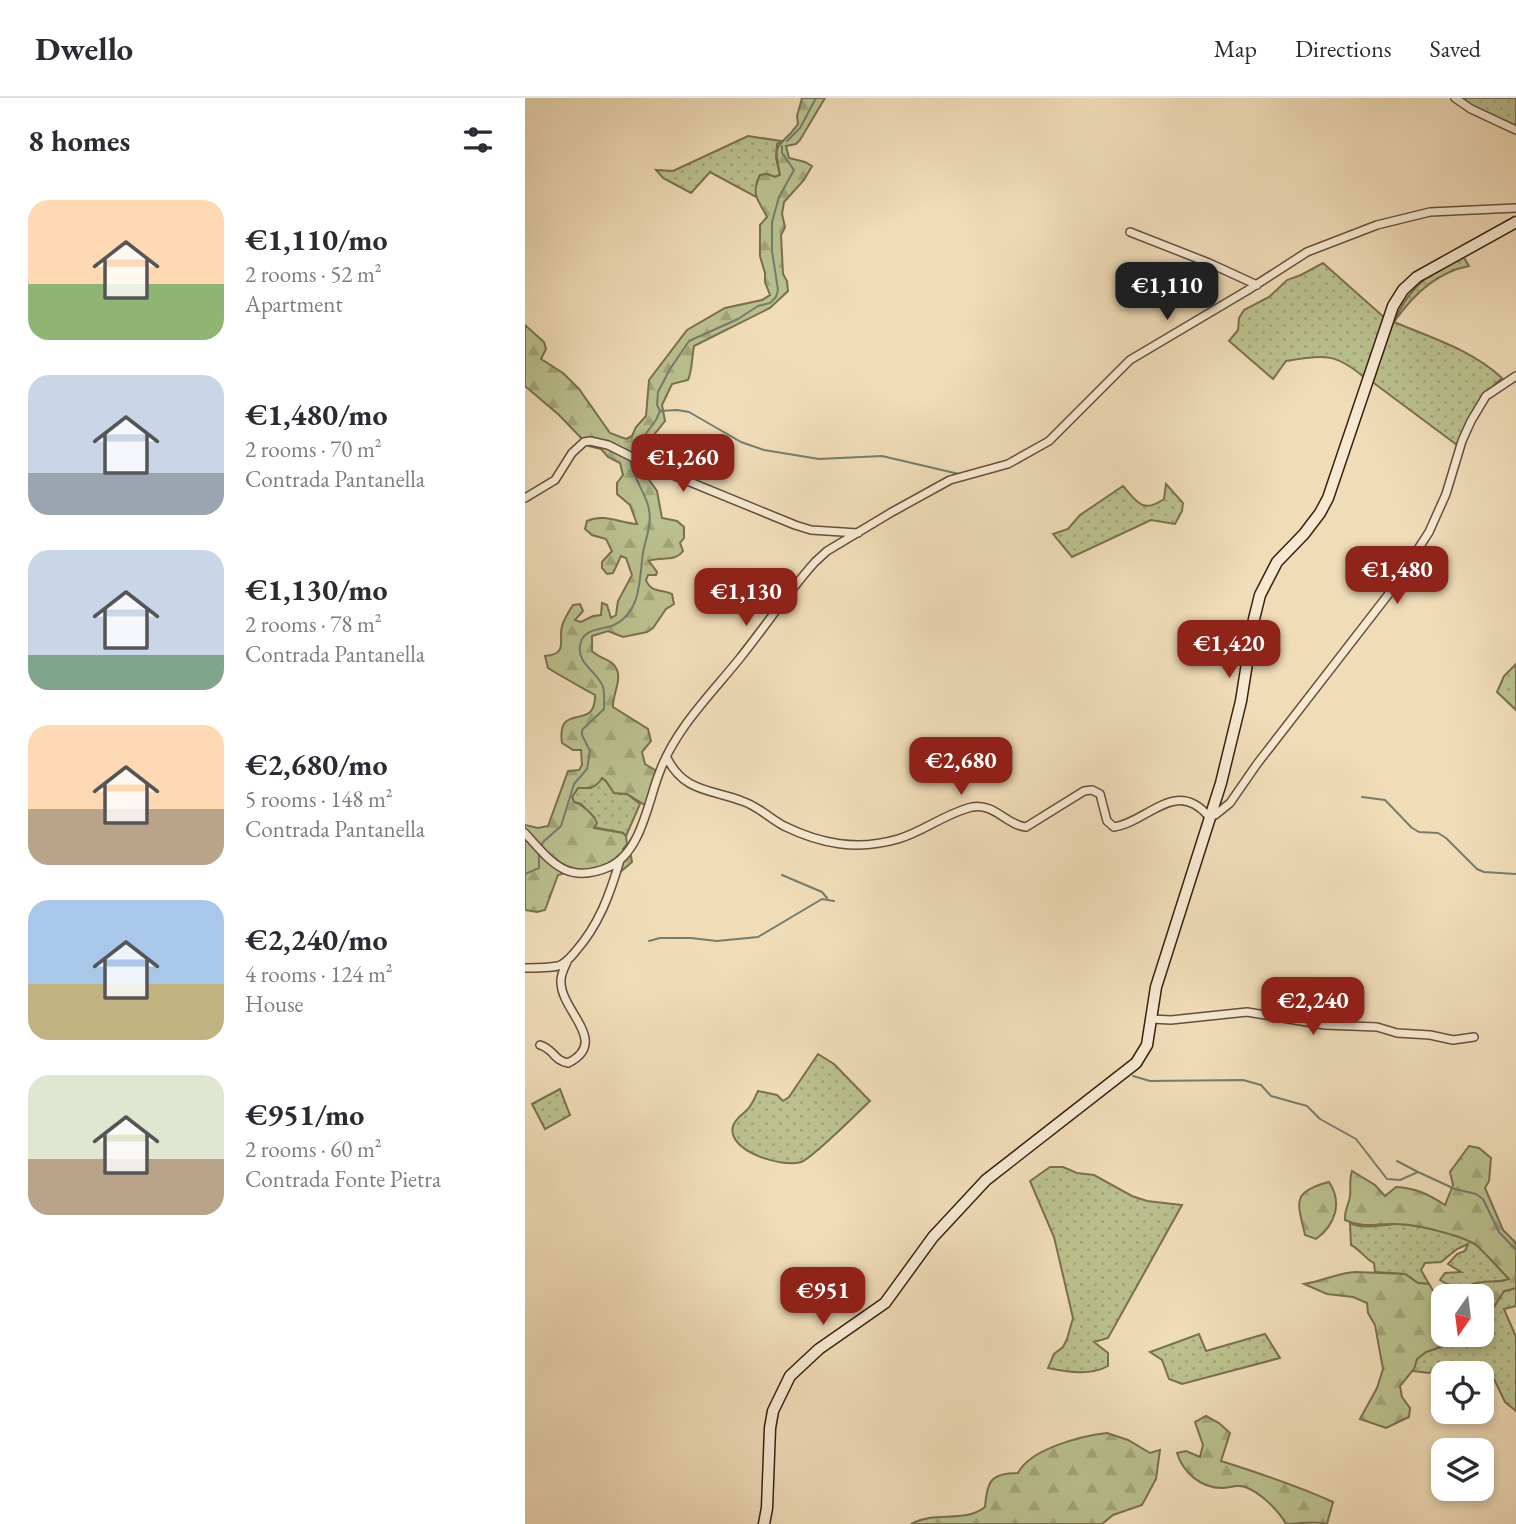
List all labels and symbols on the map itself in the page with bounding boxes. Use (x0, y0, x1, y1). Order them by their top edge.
pin: €1,110 (1110, 262, 1224, 322)
pin: €1,260 (626, 434, 740, 494)
pin: €1,480 (1340, 546, 1454, 606)
pin: €1,130 (689, 568, 803, 628)
pin: €1,420 (1172, 620, 1286, 680)
pin: €2,680 (904, 738, 1018, 797)
pin: €2,240 (1256, 978, 1370, 1037)
pin: €951 (782, 1268, 864, 1327)
north arrow (1431, 1284, 1495, 1348)

